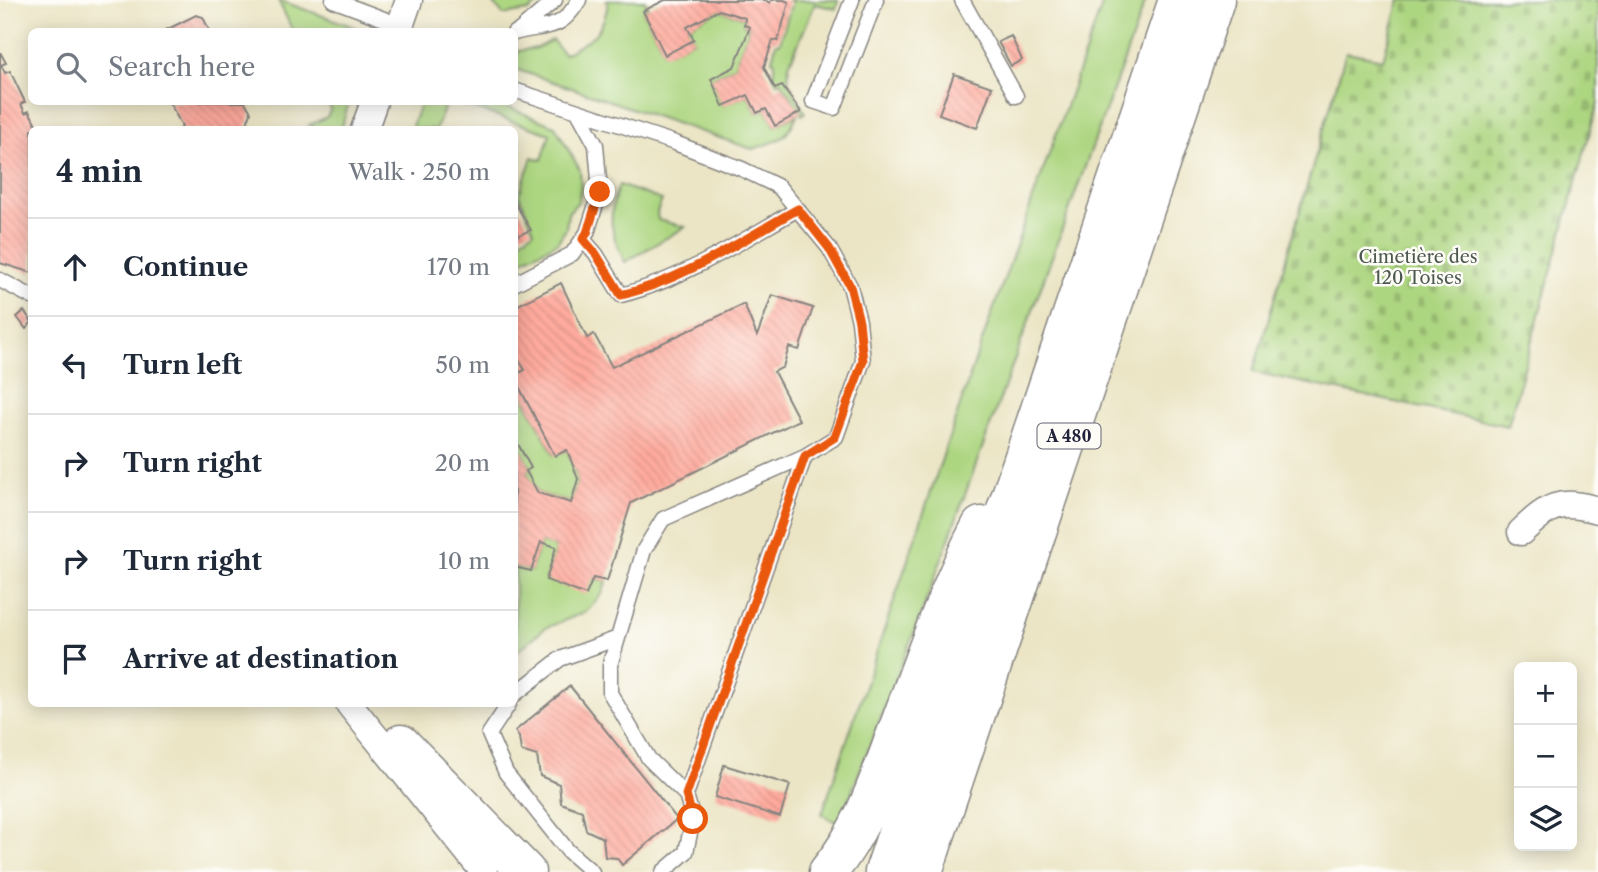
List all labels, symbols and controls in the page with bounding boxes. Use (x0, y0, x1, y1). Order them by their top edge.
search box (28, 28, 518, 105)
icon: search (52, 48, 90, 86)
text: Search here (108, 51, 255, 83)
text: 4 min (56, 153, 142, 190)
text: Walk · 250 m (349, 158, 490, 186)
route end (584, 176, 615, 207)
park label: Cimetière des 120 Toises (1358, 246, 1478, 289)
icon: ahead (56, 248, 94, 286)
text: Continue (123, 251, 248, 283)
text: 170 m (427, 253, 490, 281)
icon: left (56, 346, 94, 384)
text: Turn left (123, 349, 242, 381)
text: 50 m (435, 351, 490, 379)
road number: A 480 (1038, 424, 1100, 448)
icon: right (56, 444, 94, 482)
text: Turn right (123, 447, 262, 479)
text: 20 m (435, 449, 490, 477)
icon: right (56, 542, 94, 580)
text: Turn right (123, 545, 262, 577)
text: 10 m (438, 547, 490, 575)
icon: arrive (56, 640, 94, 678)
text: Arrive at destination (123, 643, 398, 675)
map controls (1514, 662, 1577, 851)
button: + (1514, 662, 1577, 725)
button: − (1514, 725, 1577, 788)
button: layers (1514, 788, 1577, 851)
route start (677, 803, 708, 834)

